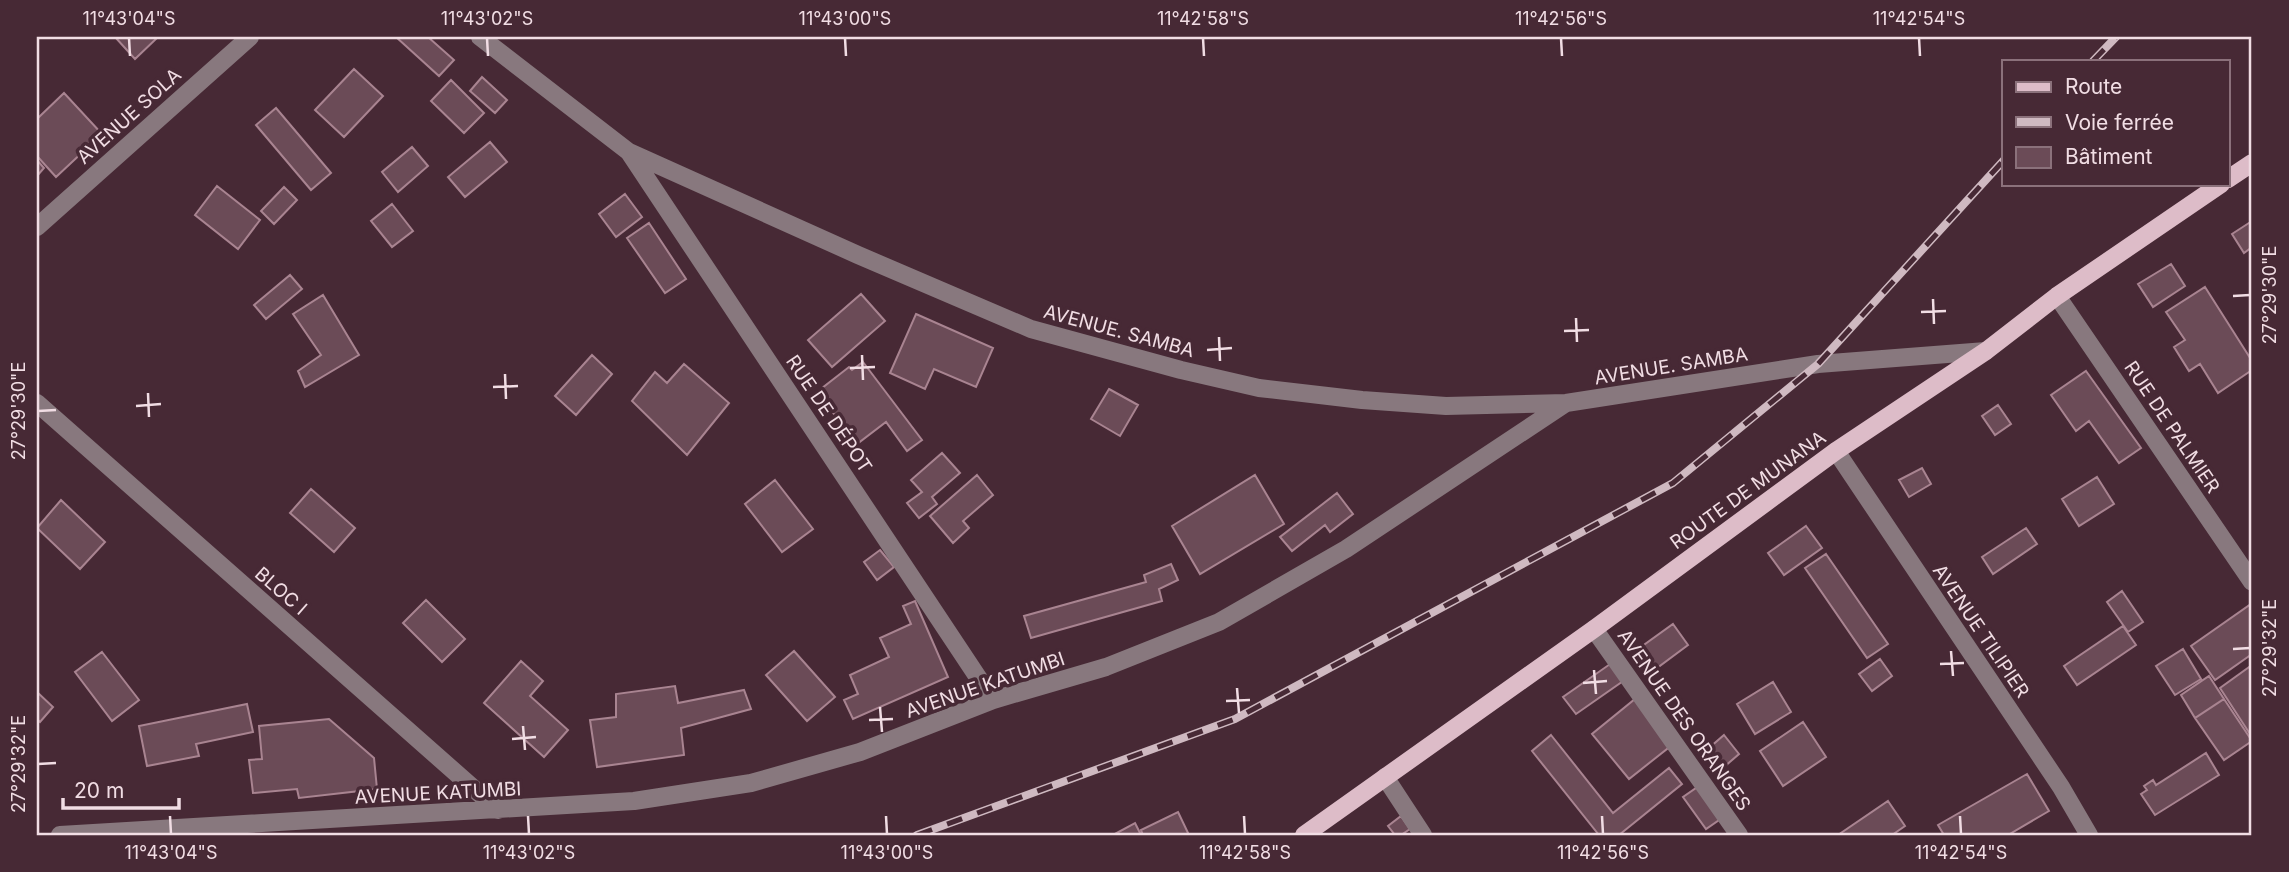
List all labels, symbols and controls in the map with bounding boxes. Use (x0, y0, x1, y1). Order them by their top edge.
text: 11°43'04"S (82, 8, 176, 29)
text: 11°43'02"S (441, 8, 533, 29)
text: 11°43'00"S (799, 8, 891, 29)
text: 11°42'58"S (1157, 8, 1249, 29)
text: 11°42'56"S (1515, 8, 1607, 29)
text: 11°42'54"S (1873, 8, 1965, 29)
legend (2002, 60, 2230, 186)
street label: AVENUE SOLA (72, 63, 186, 169)
text: Route (2065, 74, 2122, 99)
text: Voie ferrée (2065, 110, 2174, 135)
text: Bâtiment (2065, 144, 2153, 169)
text: 27°29'30"E (2259, 246, 2280, 344)
street label: AVENUE. SAMBA (1041, 300, 1197, 362)
street label: AVENUE. SAMBA (1593, 343, 1749, 389)
street label: RUE DE DÉPOT (781, 350, 878, 477)
street label: RUE DE PALMIER (2119, 357, 2225, 497)
text: 27°29'30"E (8, 362, 29, 460)
street label: ROUTE DE MUNANA (1666, 426, 1830, 554)
street label: AVENUE TILIPIER (1928, 560, 2034, 702)
street label: BLOC I (250, 562, 312, 620)
text: 27°29'32"E (2259, 599, 2280, 697)
street label: AVENUE DES ORANGES (1613, 625, 1755, 815)
street label: AVENUE KATUMBI (902, 647, 1068, 723)
text: 27°29'32"E (8, 715, 29, 813)
scale bar (63, 767, 178, 811)
street label: AVENUE KATUMBI (354, 777, 522, 809)
text: 20 m (74, 778, 124, 803)
text: 11°43'04"S (124, 842, 218, 863)
text: 11°43'02"S (483, 842, 575, 863)
text: 11°43'00"S (841, 842, 933, 863)
text: 11°42'58"S (1199, 842, 1291, 863)
text: 11°42'56"S (1557, 842, 1649, 863)
text: 11°42'54"S (1915, 842, 2007, 863)

